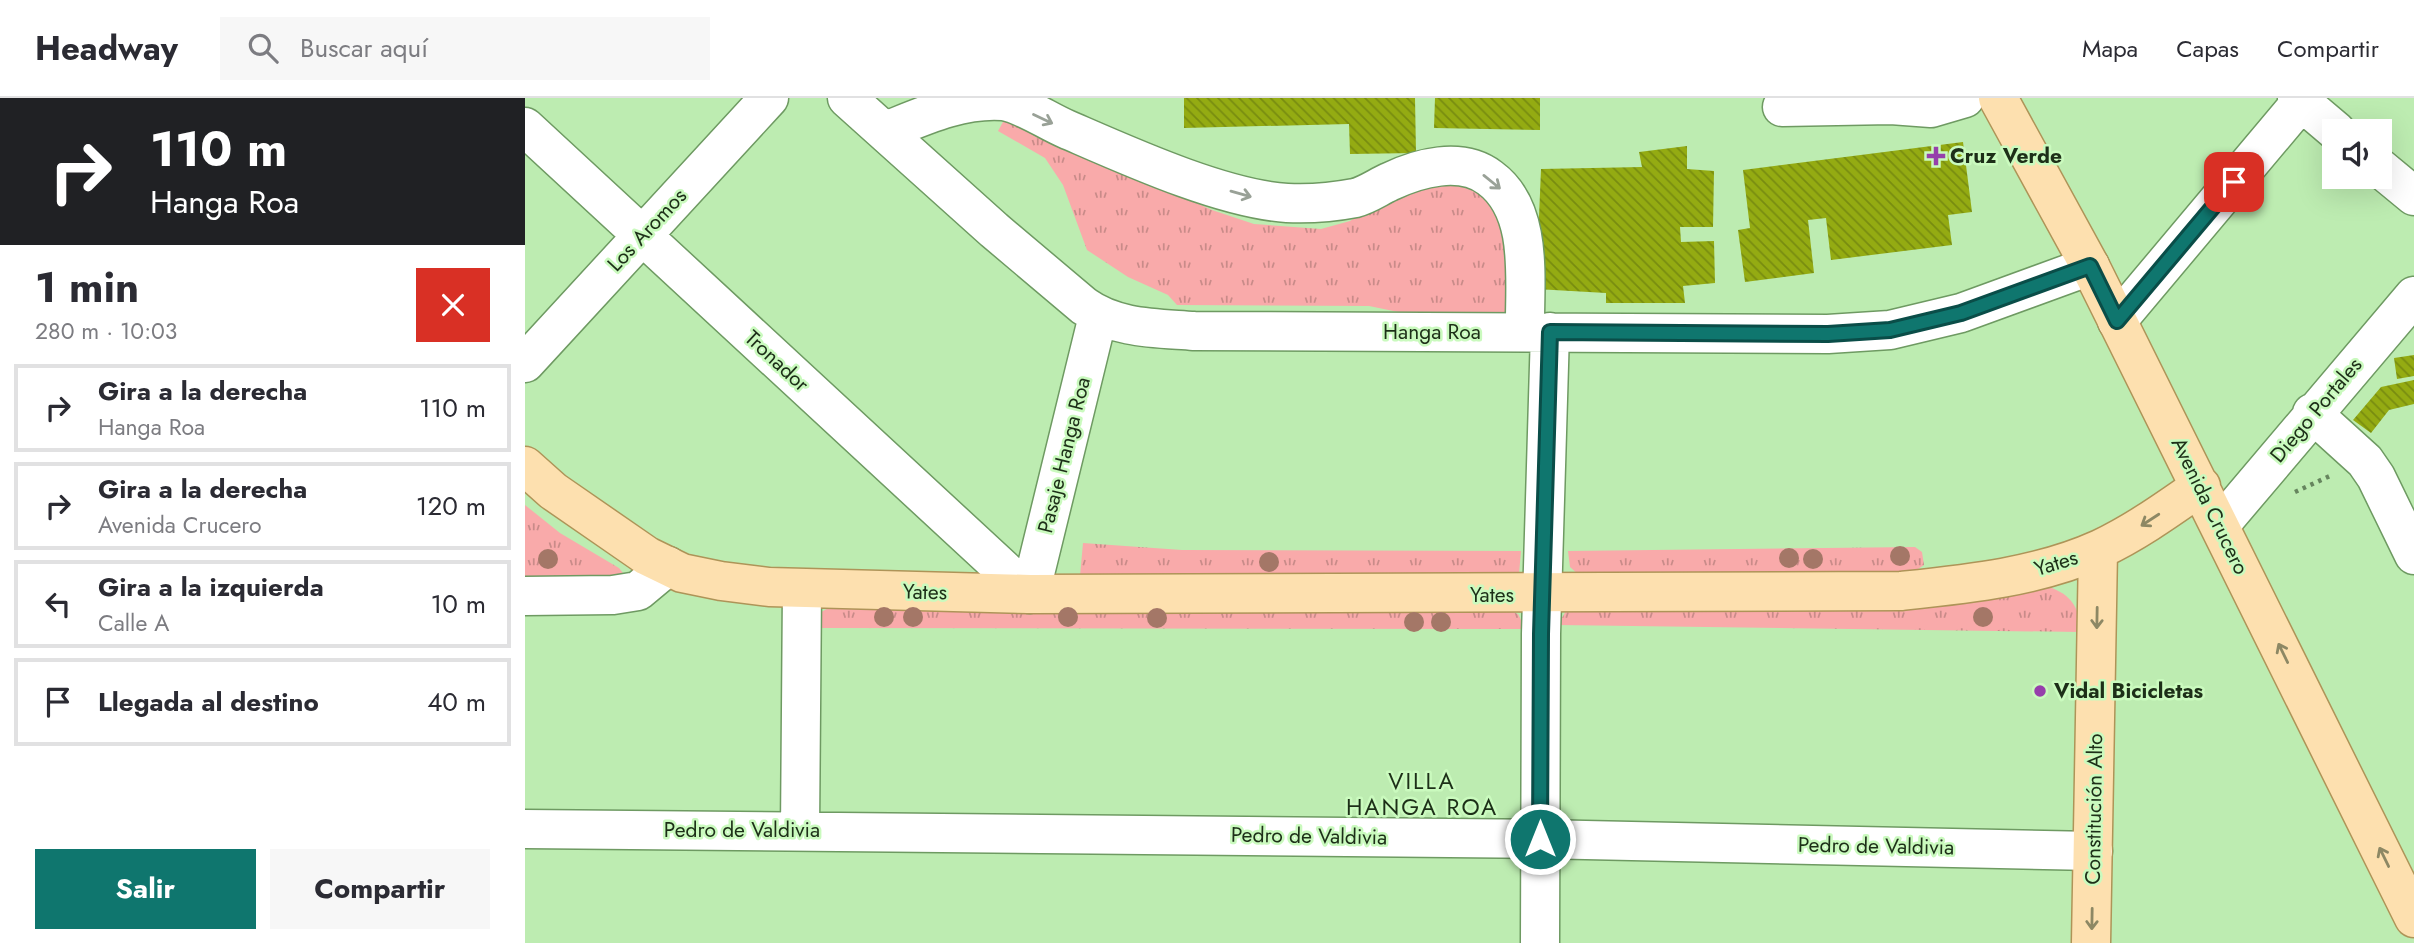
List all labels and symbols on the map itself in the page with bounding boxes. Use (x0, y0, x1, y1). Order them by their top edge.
one-way arrow (1032, 113, 1053, 126)
place label: Cruz Verde (1950, 141, 2062, 171)
marker: Cruz Verde (1928, 148, 1944, 164)
pin (2204, 152, 2264, 212)
one-way arrow (1482, 174, 1500, 189)
street label: Los Aromos (600, 182, 694, 278)
one-way arrow (1229, 189, 1251, 202)
street label: Hanga Roa (1383, 317, 1481, 347)
street label: Tronador (738, 323, 816, 399)
street label: Diego Portales (2263, 351, 2369, 469)
street label: Pasaje Hanga Roa (1030, 374, 1098, 536)
street label: Avenida Crucero (2164, 432, 2256, 580)
one-way arrow (2141, 514, 2161, 528)
street label: Yates (2031, 542, 2081, 584)
street label: Yates (903, 577, 947, 607)
street label: Yates (1470, 580, 1514, 610)
one-way arrow (2090, 606, 2103, 629)
one-way arrow (2276, 643, 2289, 664)
place label: Vidal Bicicletas (2053, 676, 2203, 706)
marker: Vidal Bicicletas (2032, 683, 2048, 699)
street label: Constitución Alto (2078, 733, 2110, 885)
district label: VILLA HANGA ROA (1346, 764, 1498, 824)
position arrow (1503, 802, 1577, 876)
street label: Pedro de Valdivia (664, 815, 820, 845)
street label: Pedro de Valdivia (1231, 820, 1387, 852)
street label: Pedro de Valdivia (1798, 830, 1954, 862)
one-way arrow (2376, 847, 2390, 868)
one-way arrow (2085, 907, 2099, 930)

